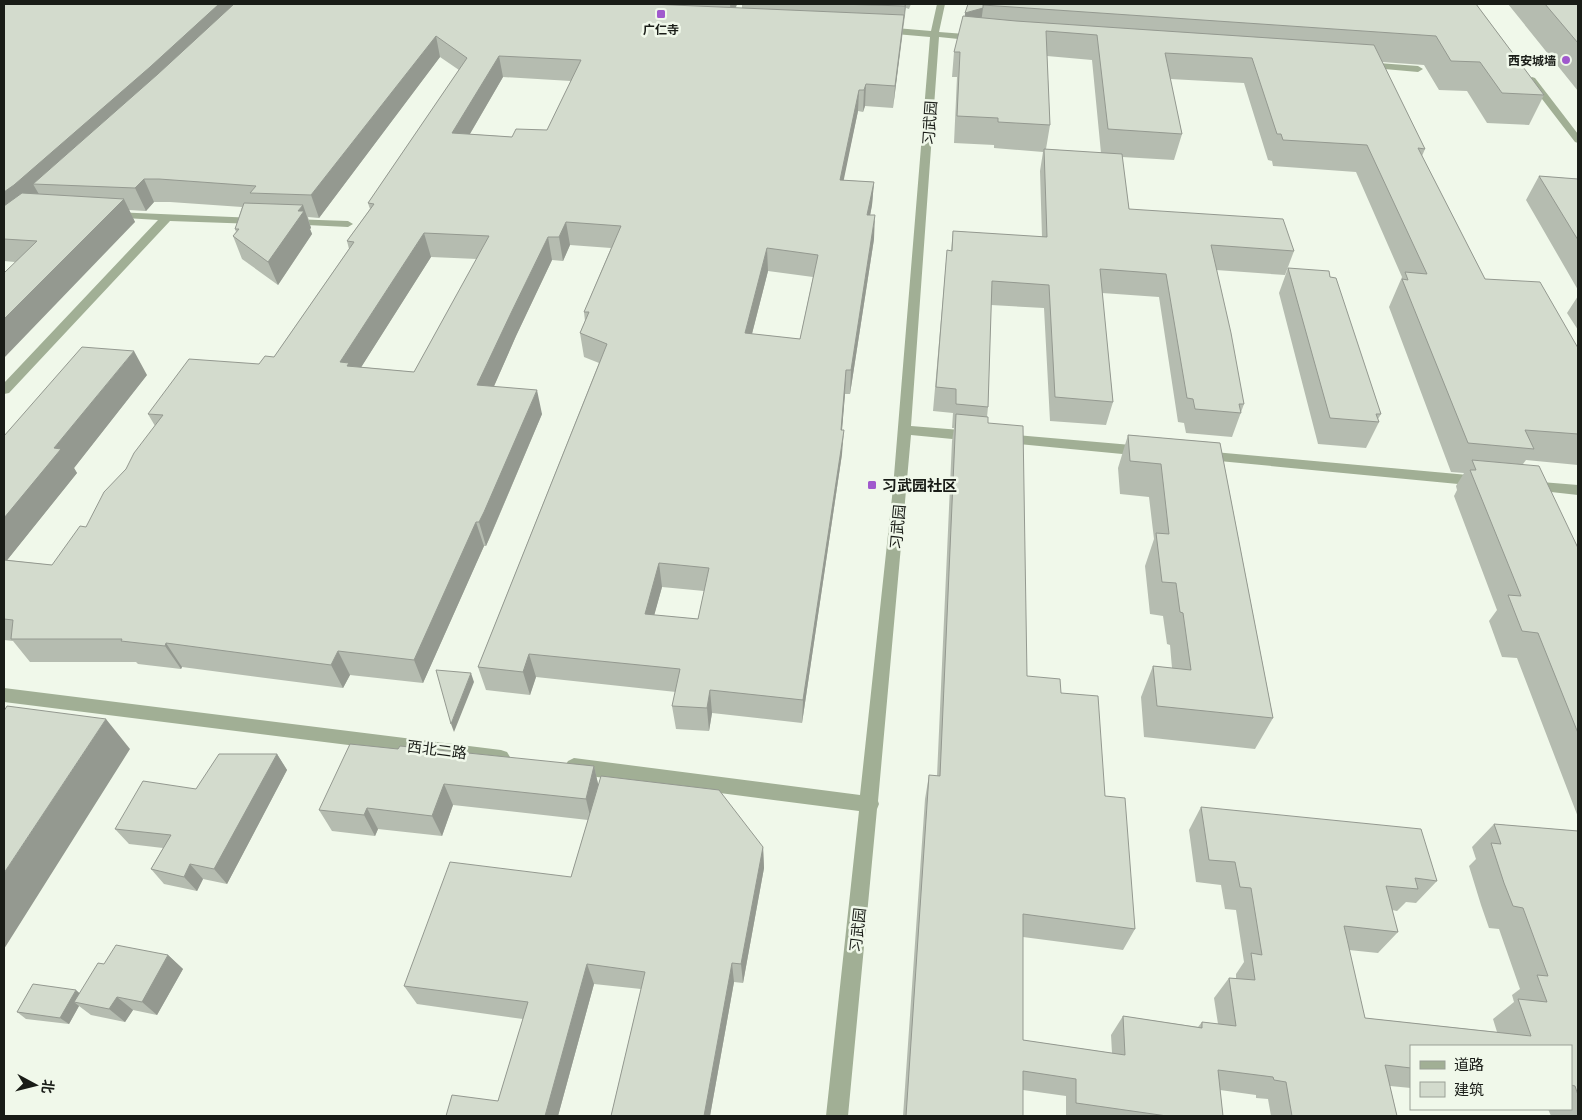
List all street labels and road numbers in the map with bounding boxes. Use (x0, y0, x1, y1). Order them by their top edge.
street label: 习武园 (918, 100, 940, 146)
street label: 习武园 (886, 504, 908, 550)
street label: 西北二路 (406, 736, 468, 762)
street label: 习武园 (846, 907, 868, 953)

